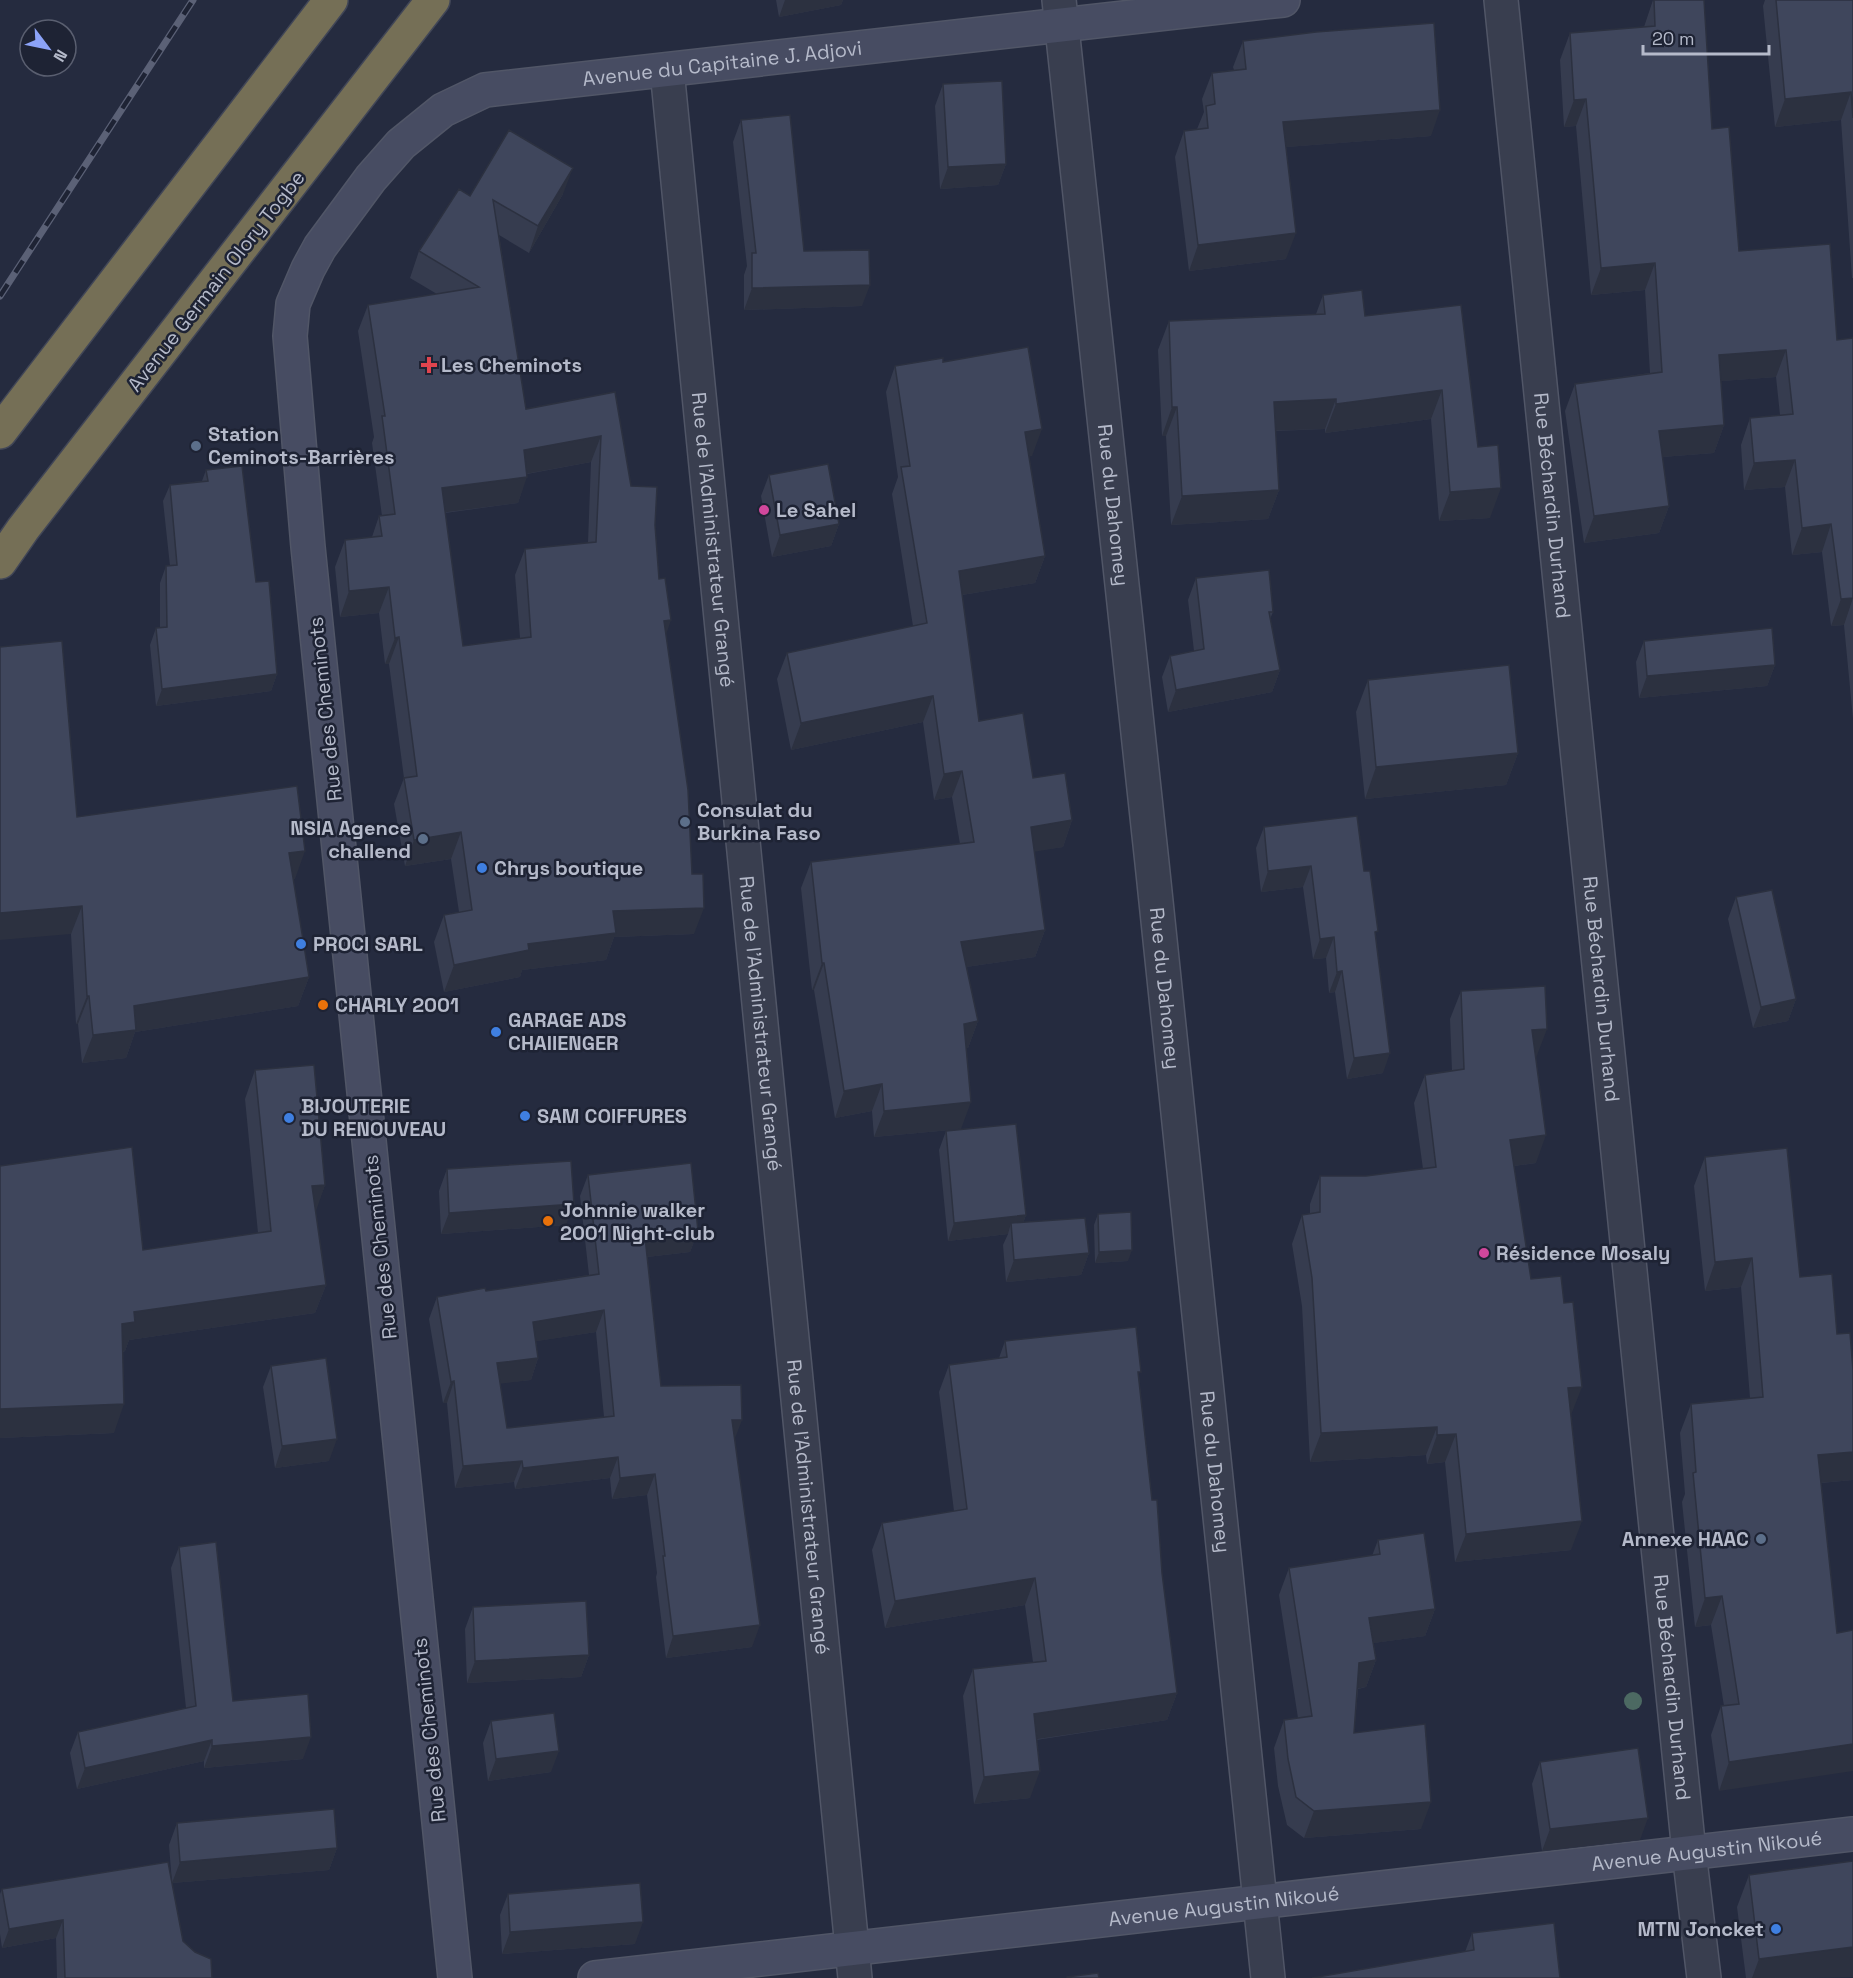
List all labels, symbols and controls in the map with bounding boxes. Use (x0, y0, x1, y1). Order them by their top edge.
north arrow (18, 18, 78, 78)
scale bar (1643, 18, 1769, 56)
text: 20 m (1652, 27, 1695, 50)
street label: Avenue du Capitaine J. Adjovi (581, 35, 863, 92)
text: N (49, 46, 72, 66)
street label: Avenue Germain Olory Togbe (121, 165, 311, 397)
place label: Les Cheminots (441, 352, 582, 378)
marker: Les Cheminots (422, 358, 436, 372)
street label: Rue de l'Administrateur Grangé (686, 391, 741, 689)
street label: Rue Béchardin Durhand (1528, 391, 1577, 620)
place label: Station Ceminots-Barrières (208, 421, 394, 470)
street label: Rue du Dahomey (1092, 423, 1135, 587)
marker: Station Ceminots-Barrières (189, 439, 203, 453)
place label: Le Sahel (776, 497, 856, 523)
marker: Le Sahel (757, 503, 771, 517)
street label: Rue des Cheminots (302, 616, 348, 802)
place label: Consulat du Burkina Faso (697, 797, 821, 846)
place label: NSIA Agence challend (290, 815, 411, 864)
marker: Consulat du Burkina Faso (678, 815, 692, 829)
marker: NSIA Agence challend (416, 832, 430, 846)
place label: Chrys boutique (494, 855, 643, 881)
marker: Chrys boutique (475, 861, 489, 875)
street label: Rue de l'Administrateur Grangé (733, 874, 788, 1172)
street label: Rue Béchardin Durhand (1577, 875, 1626, 1103)
street label: Rue du Dahomey (1144, 906, 1186, 1071)
place label: PROCI SARL (313, 931, 423, 957)
marker: PROCI SARL (294, 937, 308, 951)
place label: CHARLY 2001 (335, 992, 459, 1018)
marker: CHARLY 2001 (316, 998, 330, 1012)
place label: GARAGE ADS CHAIIENGER (508, 1007, 626, 1056)
marker: GARAGE ADS CHAIIENGER (489, 1025, 503, 1039)
place label: BIJOUTERIE DU RENOUVEAU (301, 1093, 446, 1142)
place label: SAM COIFFURES (537, 1103, 687, 1129)
marker: SAM COIFFURES (518, 1109, 532, 1123)
marker: BIJOUTERIE DU RENOUVEAU (282, 1111, 296, 1125)
street label: Rue des Cheminots (357, 1154, 403, 1340)
place label: Johnnie walker 2001 Night-club (560, 1197, 715, 1246)
marker: Johnnie walker 2001 Night-club (541, 1214, 555, 1228)
place label: Résidence Mosaly (1496, 1240, 1670, 1266)
marker: Résidence Mosaly (1477, 1246, 1491, 1260)
street label: Rue de l'Administrateur Grangé (781, 1358, 836, 1656)
street label: Rue du Dahomey (1194, 1389, 1237, 1554)
place label: Annexe HAAC (1622, 1526, 1749, 1552)
marker: Annexe HAAC (1754, 1532, 1768, 1546)
street label: Rue Béchardin Durhand (1648, 1573, 1697, 1802)
street label: Rue des Cheminots (406, 1637, 452, 1823)
street label: Avenue Augustin Nikoué (1590, 1825, 1824, 1877)
street label: Avenue Augustin Nikoué (1107, 1880, 1341, 1932)
place label: MTN Joncket (1637, 1916, 1764, 1942)
marker: MTN Joncket (1769, 1922, 1783, 1936)

